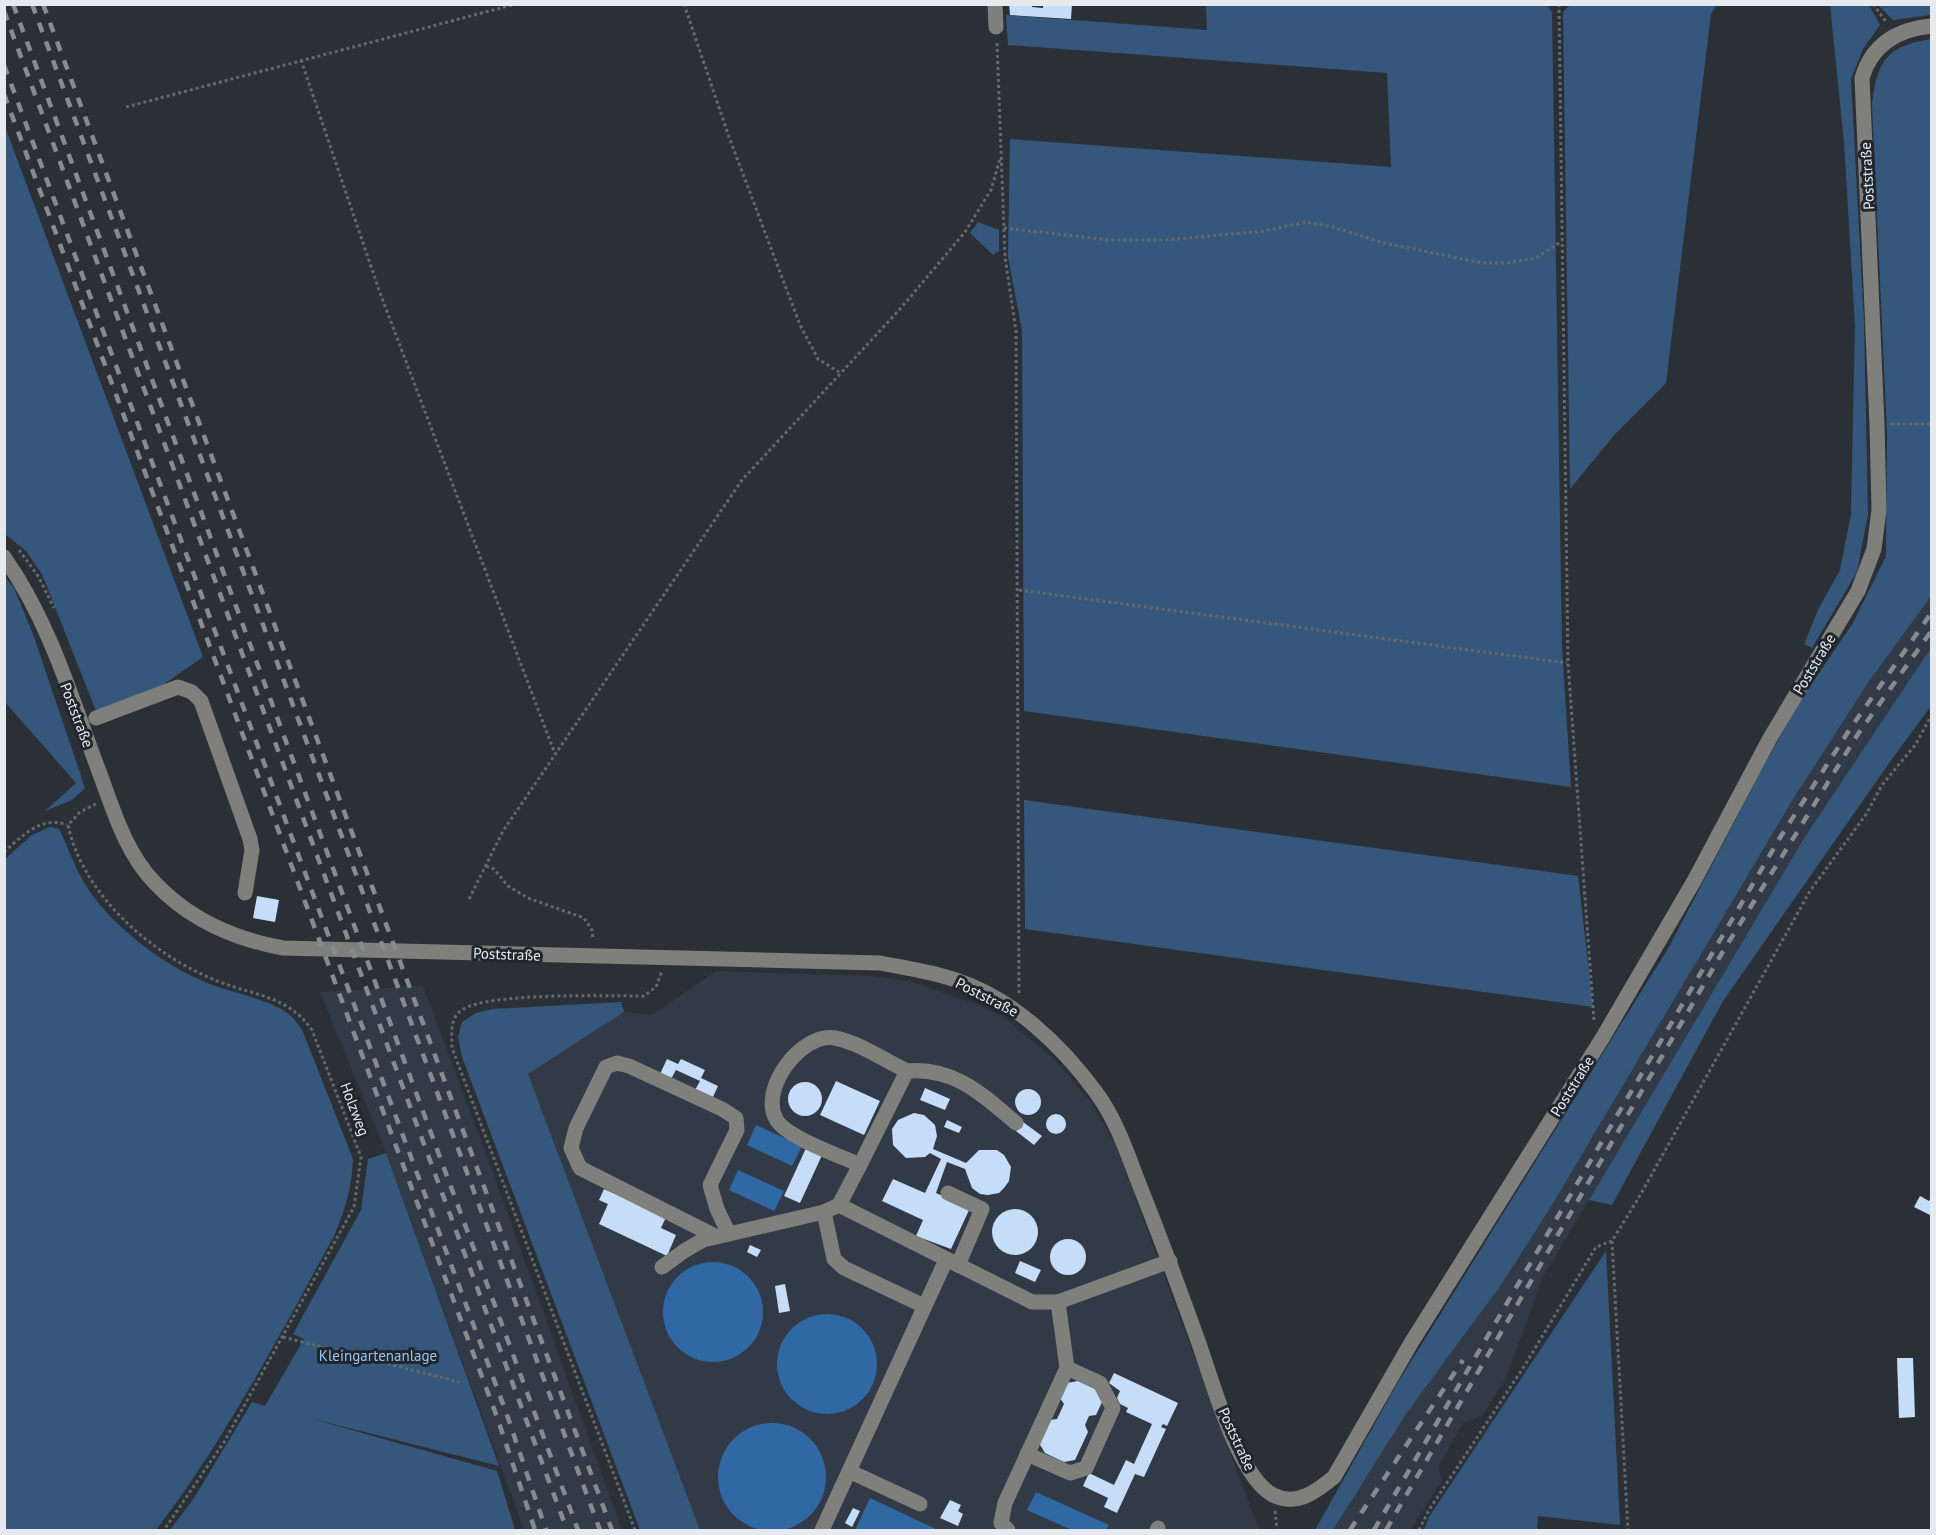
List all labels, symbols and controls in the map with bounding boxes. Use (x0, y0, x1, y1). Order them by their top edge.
street label: Poststraße (1856, 142, 1878, 210)
street label: Poststraße (1788, 630, 1840, 698)
street label: Poststraße (56, 680, 98, 750)
street label: Poststraße (473, 943, 541, 965)
street label: Poststraße (953, 973, 1021, 1021)
street label: Poststraße (1546, 1052, 1598, 1120)
street label: Holzweg (336, 1080, 374, 1138)
park label: Kleingartenanlage (319, 1346, 437, 1365)
street label: Poststraße (1214, 1404, 1260, 1474)

